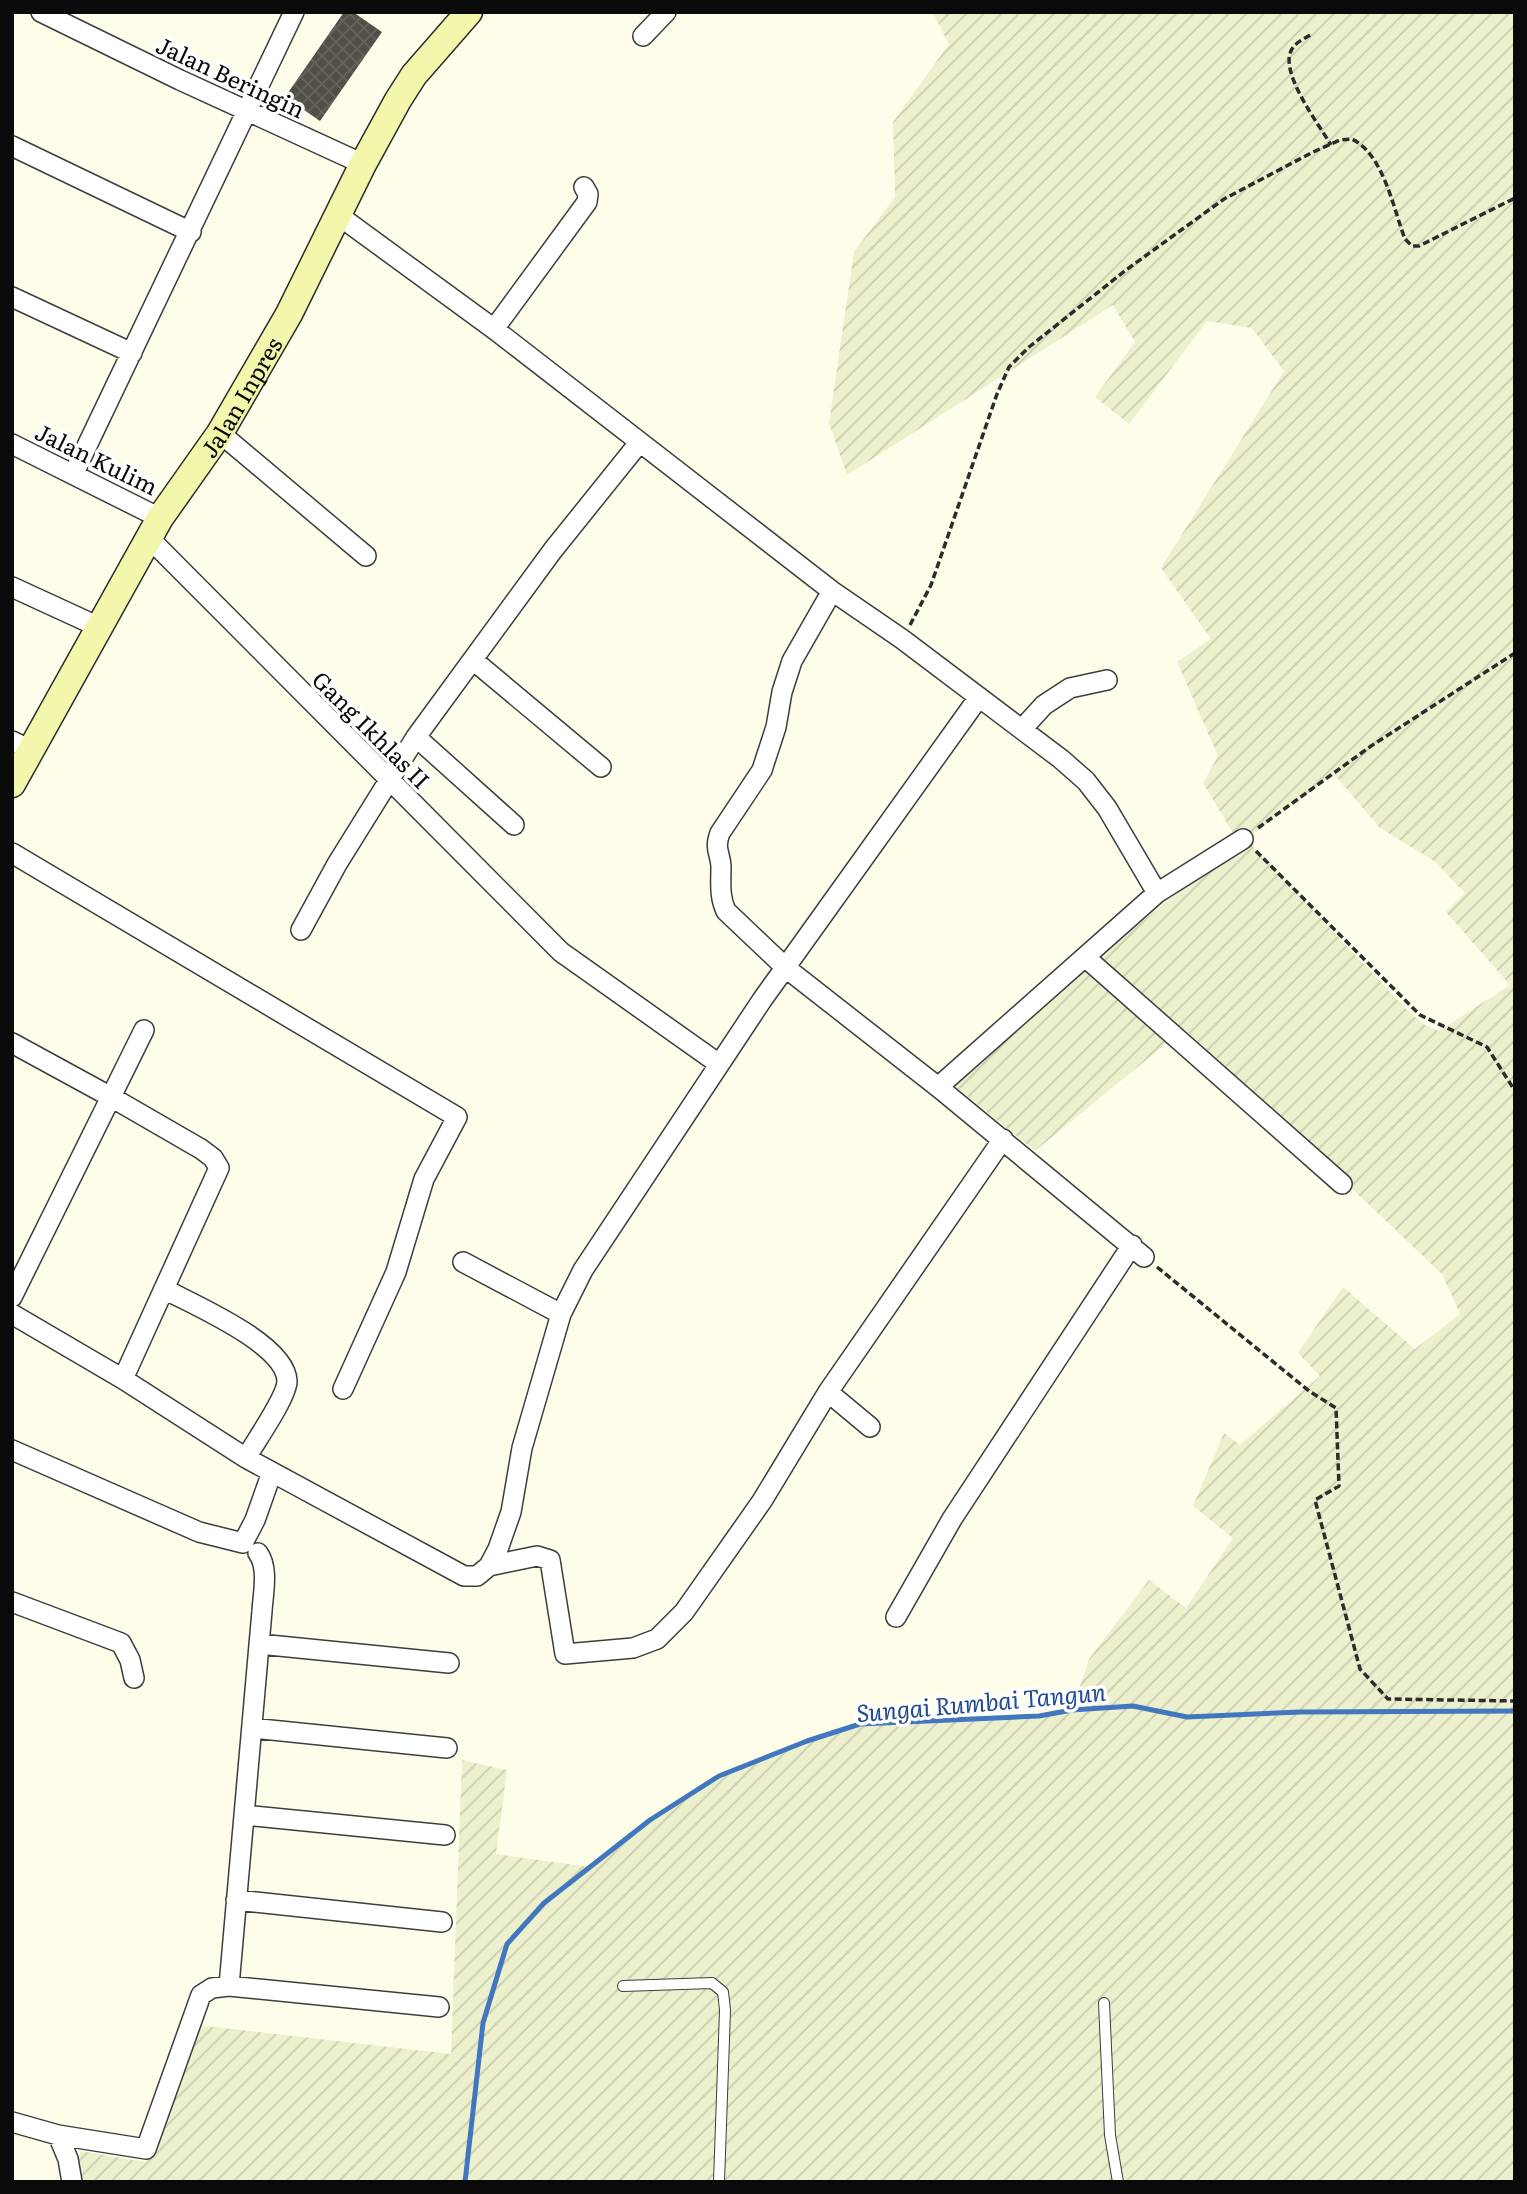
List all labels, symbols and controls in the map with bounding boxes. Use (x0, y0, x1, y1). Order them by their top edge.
street label: Jalan Beringin (151, 27, 311, 125)
street label: Jalan Inpres (191, 330, 289, 464)
street label: Jalan Kulim (30, 414, 164, 502)
street label: Gang Ikhlas II (305, 662, 439, 796)
water label: Sungai Rumbai Tangun (855, 1673, 1107, 1729)

